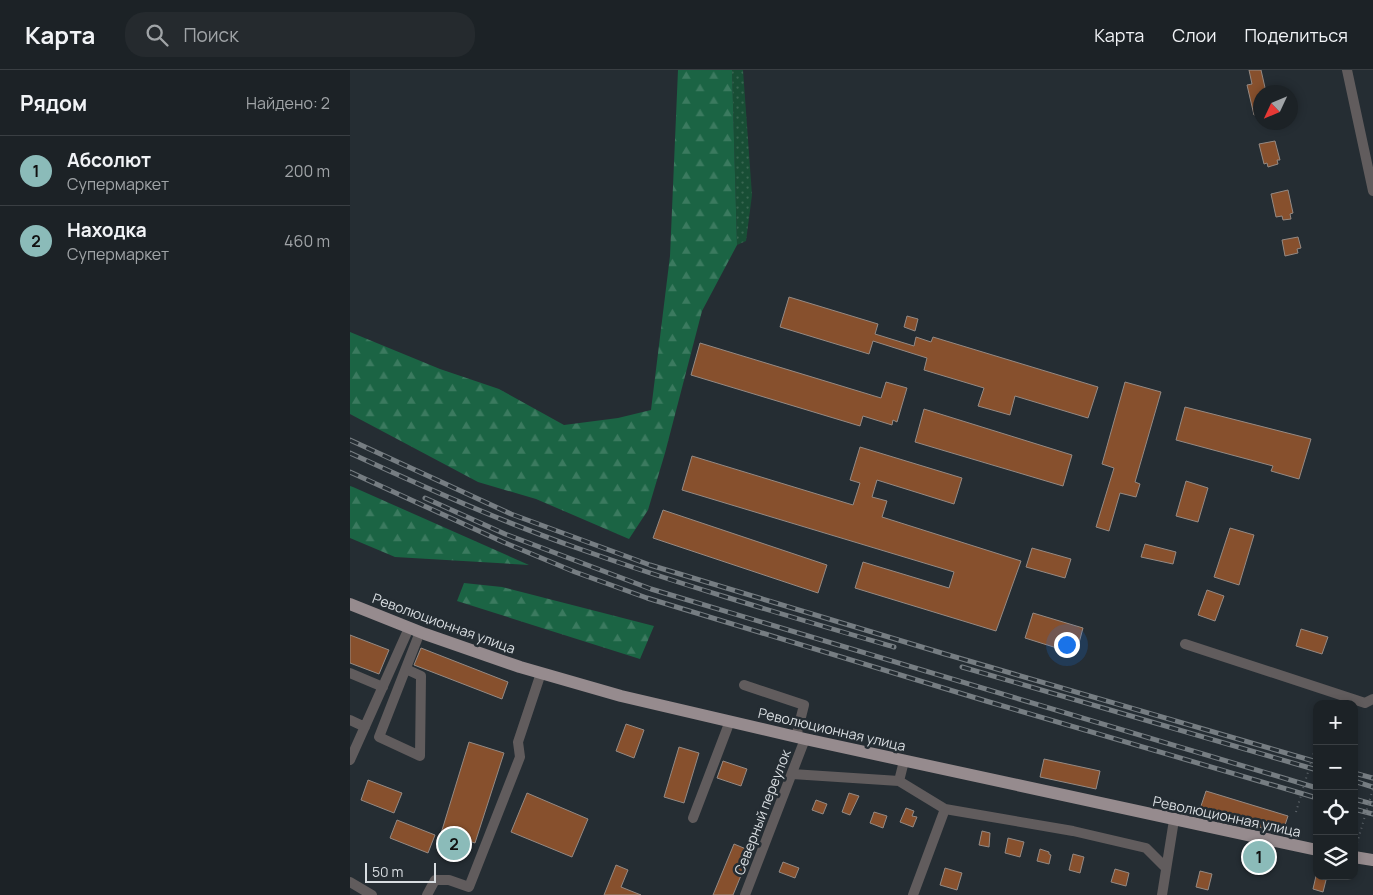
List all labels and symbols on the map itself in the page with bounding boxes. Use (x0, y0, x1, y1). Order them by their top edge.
north arrow (1253, 85, 1298, 130)
street label: Революционная улица (370, 588, 518, 658)
your location (1054, 632, 1080, 658)
street label: Революционная улица (756, 703, 908, 755)
street label: Северный переулок (729, 745, 795, 878)
street label: Революционная улица (1151, 791, 1303, 841)
pin: 2 (438, 825, 470, 863)
pin: 1 (1243, 838, 1275, 876)
scale bar (365, 860, 436, 883)

